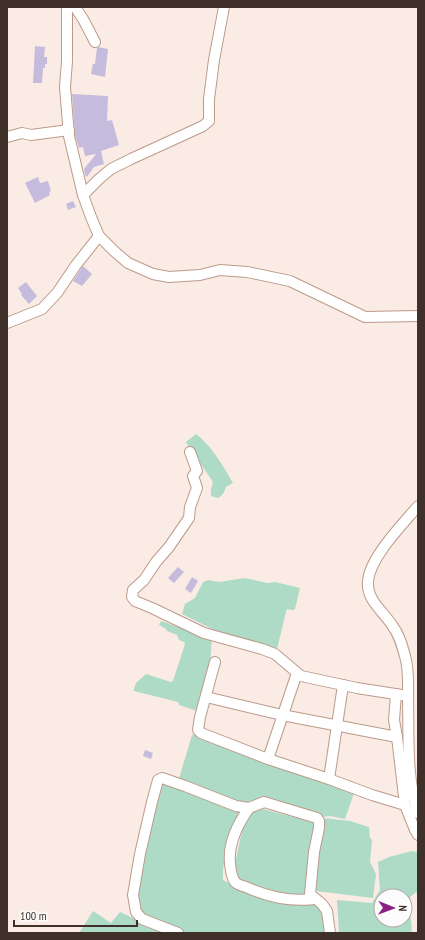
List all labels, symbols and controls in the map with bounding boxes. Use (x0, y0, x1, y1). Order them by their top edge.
north arrow (373, 888, 413, 928)
scale bar (14, 902, 137, 928)
text: N (396, 905, 410, 911)
text: 100 m (20, 908, 47, 923)

